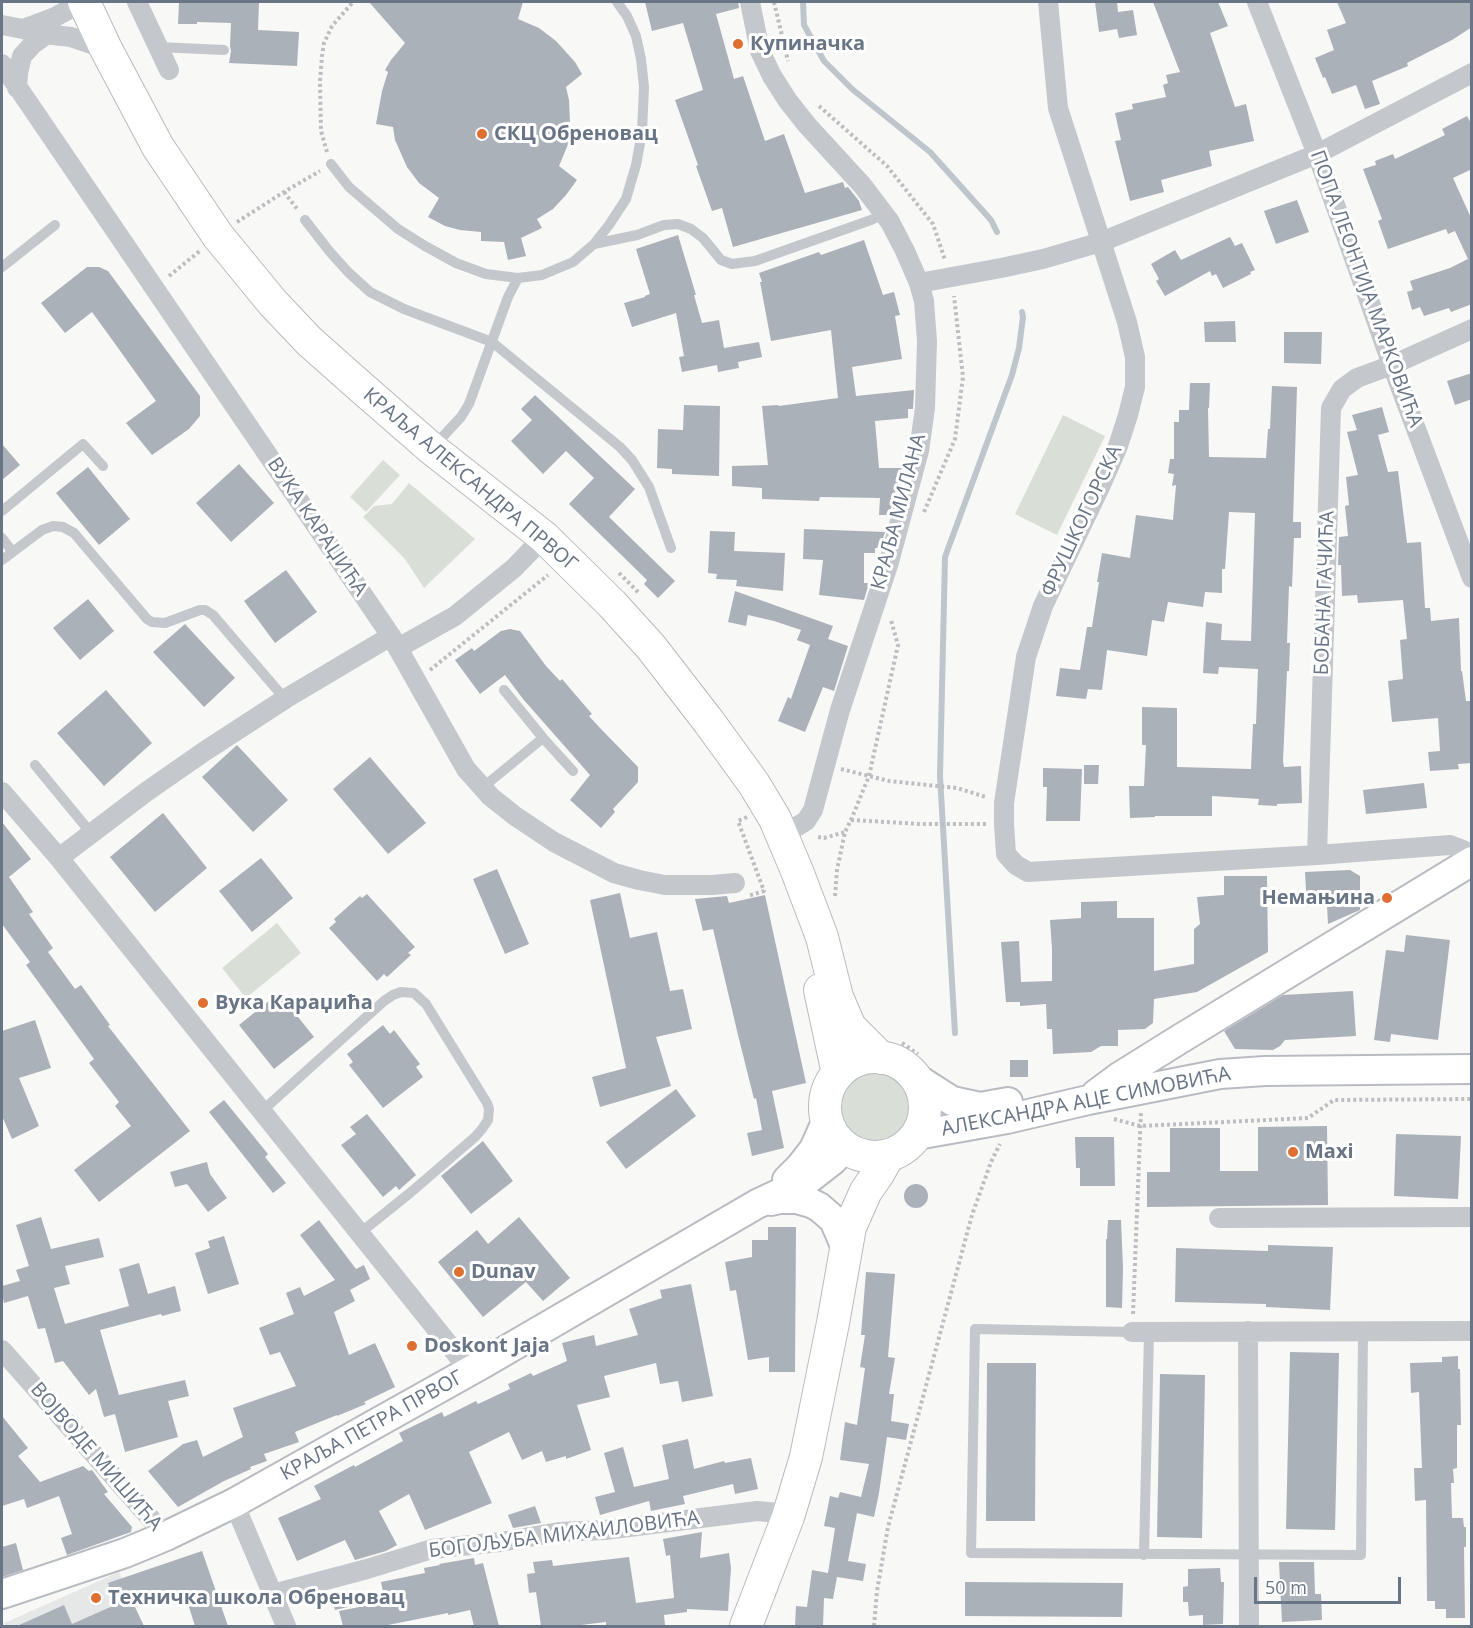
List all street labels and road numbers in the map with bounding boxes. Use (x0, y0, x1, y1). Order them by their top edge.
street label: ПОПА ЛЕОНТИЈА МАРКОВИЋА (1305, 147, 1427, 431)
street label: КРАЉА АЛЕКСАНДРА ПРВОГ (358, 383, 582, 577)
street label: КРАЉА МИЛАНА (867, 431, 931, 593)
street label: ФРУШКОГОРСКА (1036, 442, 1128, 600)
street label: ВУКА КАРАЏИЋА (262, 453, 372, 601)
street label: БОБАНА ГАЧИЋА (1310, 510, 1340, 676)
street label: АЛЕКСАНДРА АЦЕ СИМОВИЋА (939, 1062, 1233, 1142)
street label: КРАЉА ПЕТРА ПРВОГ (276, 1366, 468, 1486)
street label: ВОЈВОДЕ МИШИЋА (25, 1378, 167, 1536)
street label: БОГОЉУБА МИХАИЛОВИЋА (427, 1506, 701, 1564)

